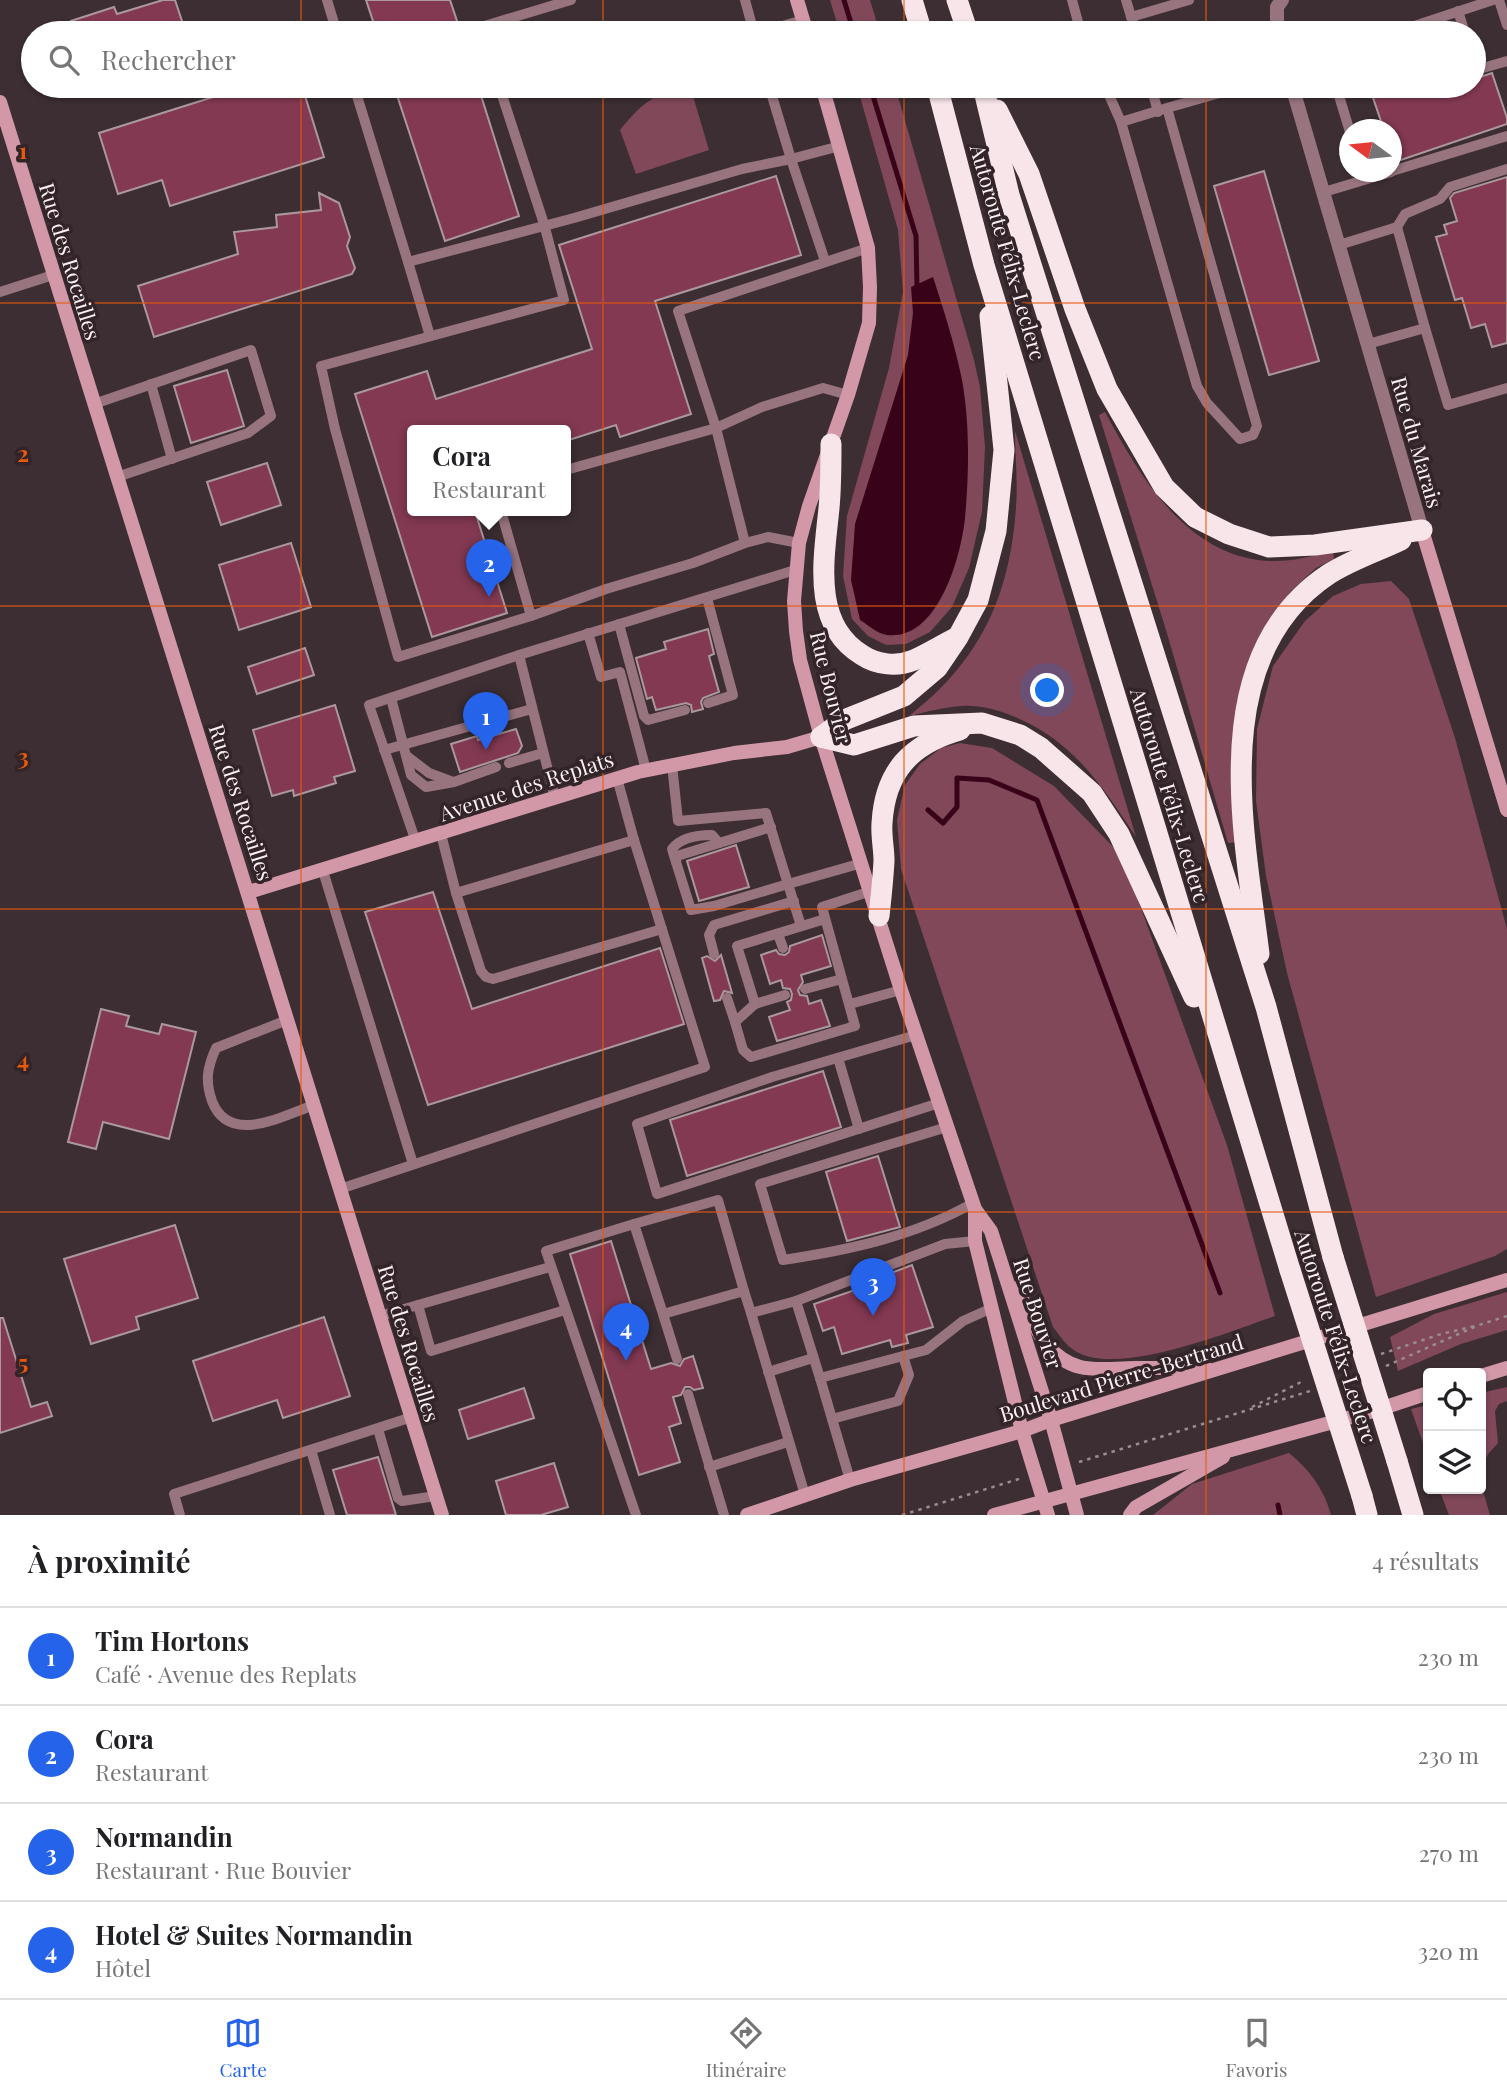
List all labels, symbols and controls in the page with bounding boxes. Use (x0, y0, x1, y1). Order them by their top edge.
search box (21, 21, 1486, 98)
icon: search (45, 41, 83, 79)
text: Rechercher (101, 42, 236, 77)
north arrow (1339, 119, 1402, 182)
text: 1 (19, 134, 28, 165)
street label: Autoroute Félix-Leclerc (965, 140, 1053, 363)
street label: Rue des Rocailles (34, 179, 108, 343)
street label: Rue du Marais (1386, 373, 1450, 511)
popup (407, 425, 571, 516)
text: 2 (17, 437, 29, 468)
text: Cora (432, 438, 491, 473)
text: Restaurant (432, 473, 546, 504)
pin: 2 (466, 539, 512, 597)
street label: Rue Bouvier (805, 628, 860, 747)
your location (1030, 673, 1064, 707)
street label: Autoroute Félix-Leclerc (1125, 683, 1217, 906)
pin: 1 (463, 692, 509, 750)
street label: Rue des Rocailles (204, 720, 280, 884)
text: 3 (17, 740, 29, 771)
street label: Avenue des Replats (434, 744, 617, 827)
text: 4 (17, 1043, 29, 1074)
street label: Autoroute Félix-Leclerc (1289, 1225, 1385, 1446)
street label: Rue Bouvier (1008, 1254, 1070, 1373)
pin: 3 (850, 1258, 896, 1316)
street label: Rue des Rocailles (373, 1261, 447, 1425)
pin: 4 (603, 1303, 649, 1361)
street label: Boulevard Pierre-Bertrand (996, 1327, 1246, 1427)
text: 5 (18, 1346, 28, 1377)
map controls (1423, 1368, 1486, 1494)
button: locate (1423, 1368, 1486, 1431)
button: layers (1423, 1431, 1486, 1494)
text: À proximité (28, 1541, 191, 1581)
text: 4 résultats (1372, 1545, 1479, 1576)
text: Tim Hortons (95, 1623, 249, 1658)
text: 1 (47, 1641, 55, 1672)
text: 230 m (1418, 1641, 1479, 1672)
text: Café · Avenue des Replats (95, 1658, 357, 1689)
text: Cora (95, 1721, 154, 1756)
text: 2 (45, 1739, 57, 1770)
text: 230 m (1418, 1739, 1479, 1770)
text: Restaurant (95, 1756, 208, 1787)
text: Normandin (95, 1819, 233, 1854)
text: 3 (45, 1837, 57, 1868)
text: 270 m (1419, 1837, 1479, 1868)
text: Restaurant · Rue Bouvier (95, 1854, 351, 1885)
text: Hotel & Suites Normandin (95, 1917, 413, 1952)
text: 4 (45, 1935, 57, 1966)
text: 320 m (1418, 1935, 1479, 1966)
text: Hôtel (95, 1952, 151, 1983)
tab: Carte (219, 2014, 267, 2082)
tab: Itinéraire (706, 2014, 787, 2082)
tab: Favoris (1226, 2014, 1288, 2082)

